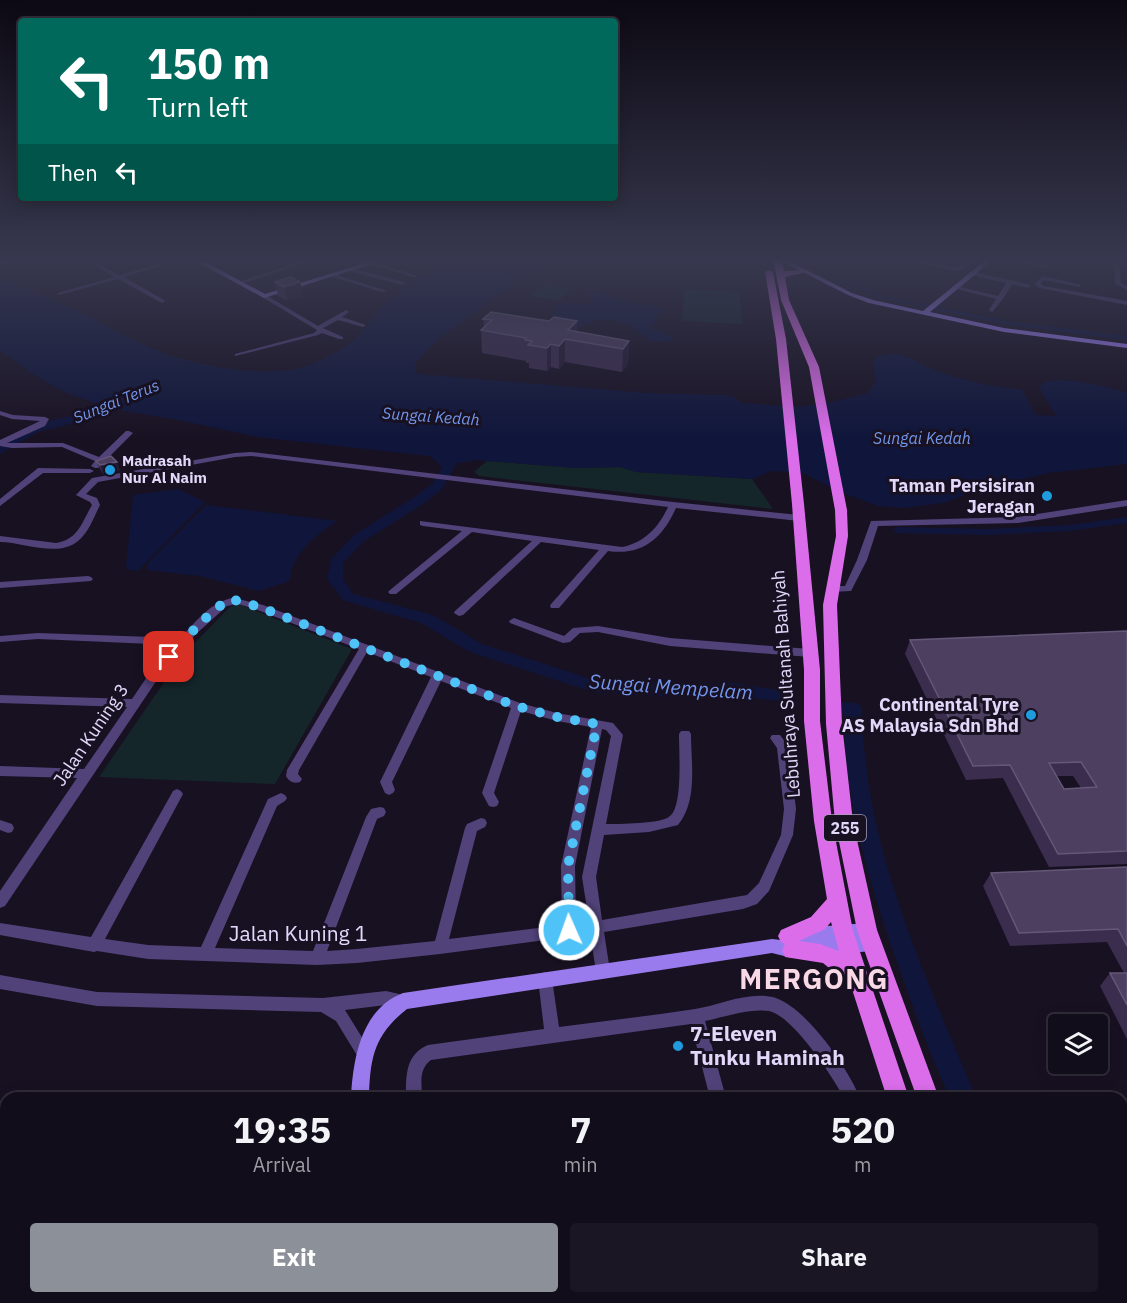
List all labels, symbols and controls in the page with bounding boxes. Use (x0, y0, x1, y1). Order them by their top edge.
text: 150 m (147, 36, 270, 91)
icon: left (48, 42, 126, 120)
text: Turn left (147, 89, 248, 124)
icon: left (110, 156, 143, 189)
text: Then (48, 158, 98, 187)
water label: Sungai Terus (70, 375, 162, 427)
water label: Sungai Kedah (382, 403, 480, 429)
water label: Sungai Kedah (873, 428, 971, 448)
place label: Madrasah Nur Al Naim (122, 451, 207, 487)
marker: Madrasah Nur Al Naim (103, 463, 117, 477)
place label: Taman Persisiran Jeragan (889, 474, 1035, 518)
marker: Taman Persisiran Jeragan (1040, 489, 1054, 503)
street label: Lebuhraya Sultanah Bahiyah (766, 569, 805, 799)
pin (143, 631, 194, 682)
icon: arrive (152, 640, 185, 673)
water label: Sungai Mempelam (588, 667, 754, 706)
street label: Jalan Kuning 3 (48, 679, 133, 790)
place label: Continental Tyre AS Malaysia Sdn Bhd (842, 693, 1019, 737)
marker: Continental Tyre AS Malaysia Sdn Bhd (1024, 708, 1038, 722)
road number: 255 (824, 815, 866, 841)
position arrow (537, 898, 601, 962)
street label: Jalan Kuning 1 (229, 919, 367, 947)
district label: MERGONG (739, 960, 889, 997)
map controls (1048, 1014, 1108, 1074)
button: layers (1048, 1014, 1108, 1074)
place label: 7-Eleven Tunku Haminah (690, 1019, 845, 1071)
marker: 7-Eleven Tunku Haminah (671, 1039, 685, 1053)
text: 19:35 (233, 1106, 331, 1153)
text: 7 (570, 1106, 592, 1153)
text: 520 (830, 1106, 895, 1153)
text: Arrival (253, 1151, 311, 1178)
text: min (564, 1151, 598, 1178)
text: m (854, 1151, 872, 1178)
button: Exit (30, 1223, 558, 1292)
button: Share (570, 1223, 1098, 1292)

